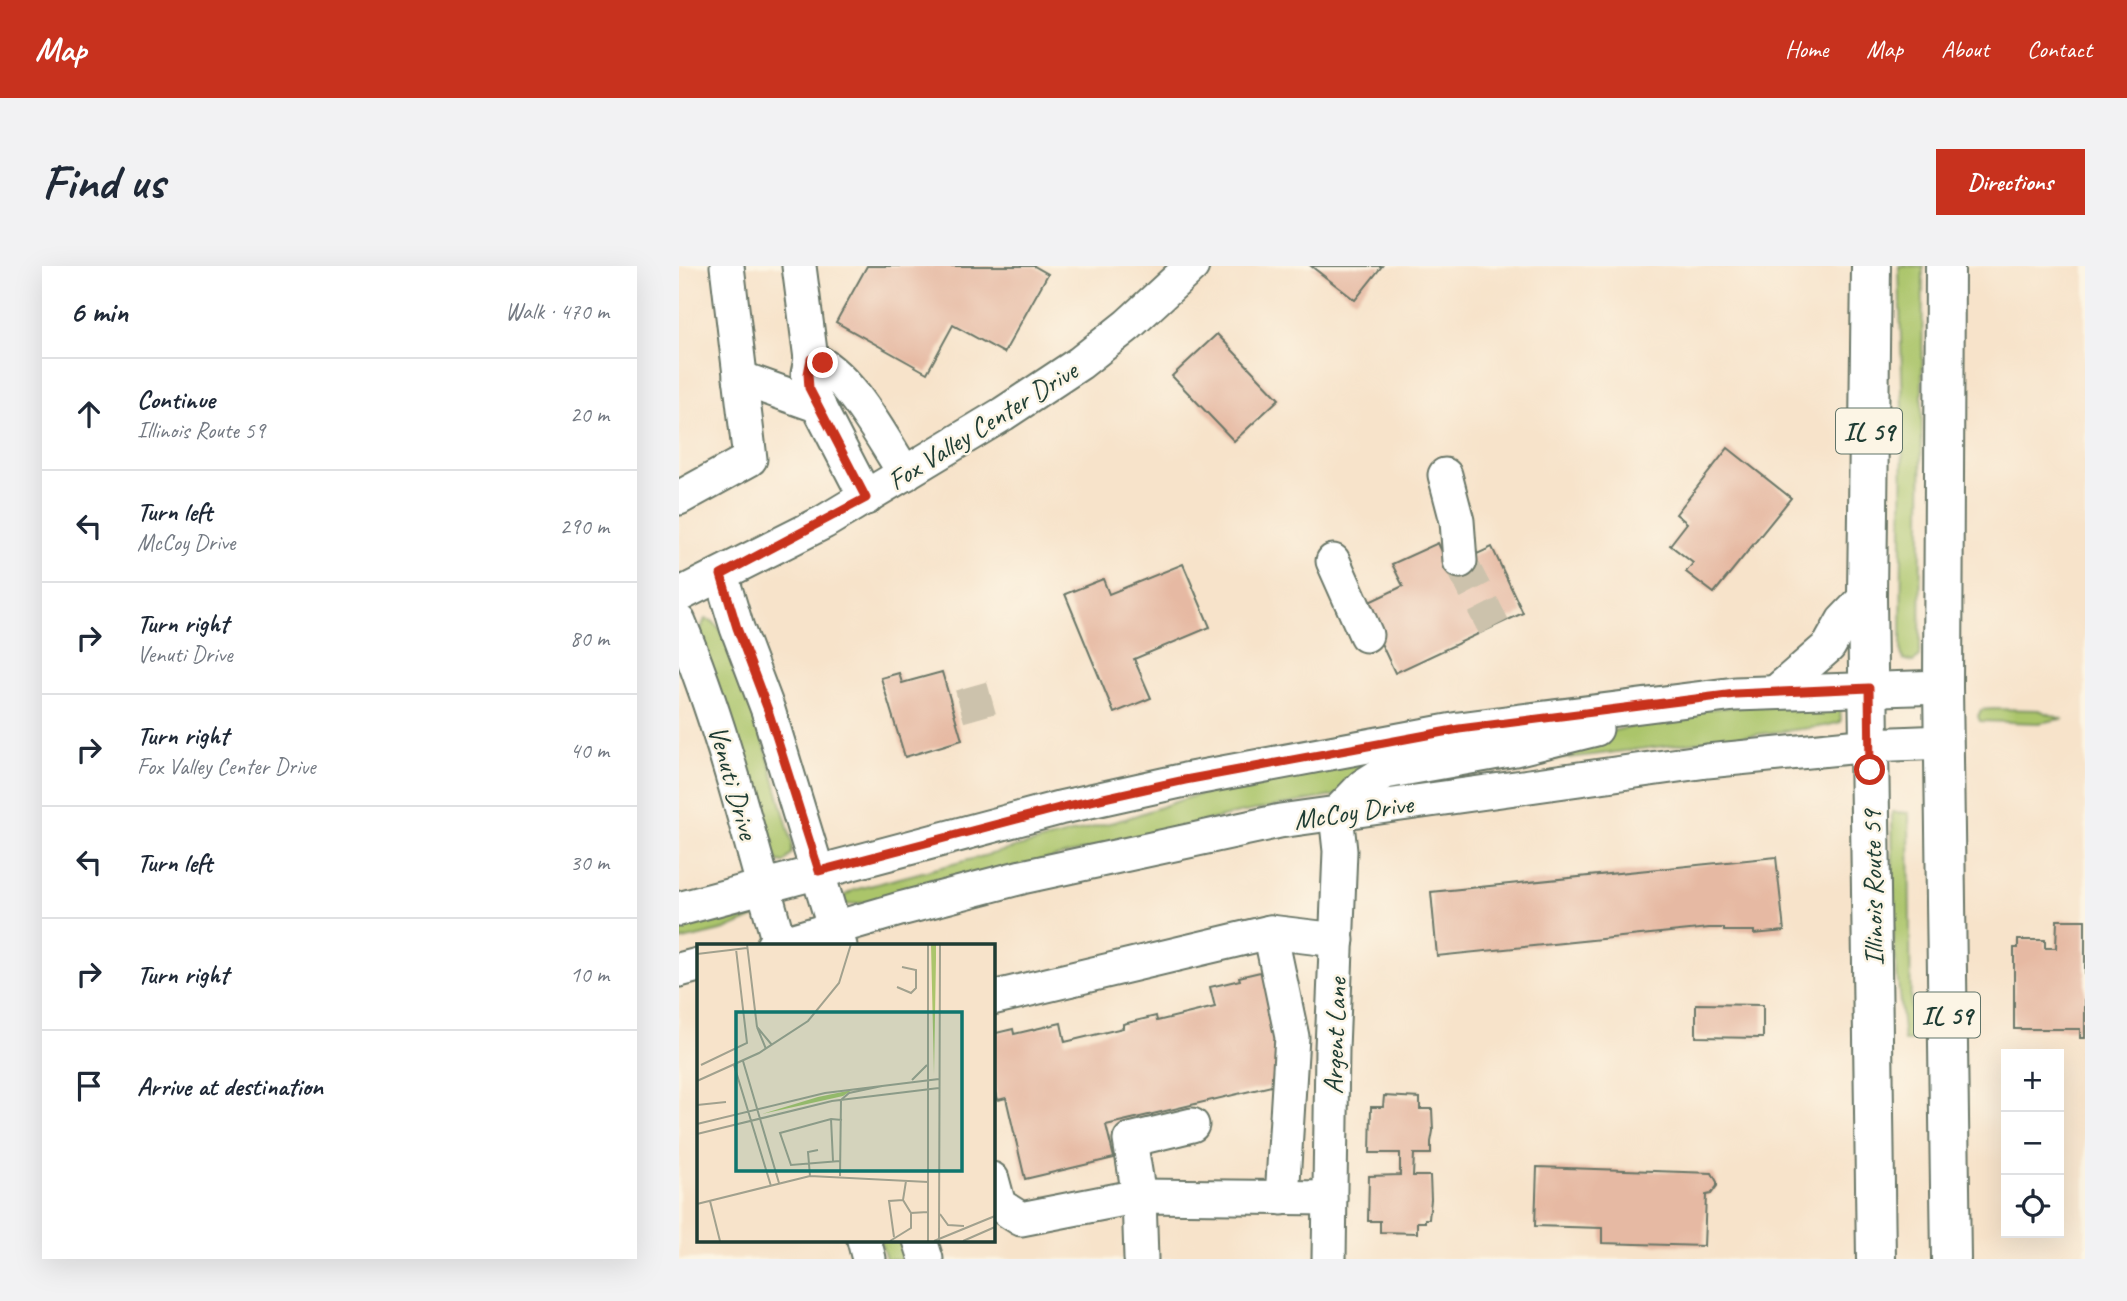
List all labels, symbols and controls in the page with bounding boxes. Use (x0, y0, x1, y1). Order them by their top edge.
text: Map (35, 28, 86, 70)
text: Home (1785, 34, 1828, 64)
text: Map (1866, 34, 1903, 64)
text: About (1941, 34, 1989, 64)
text: Contact (2027, 34, 2092, 64)
button: Directions (1936, 149, 2085, 215)
text: Find us (42, 151, 164, 213)
text: 6 min (70, 293, 128, 331)
text: Walk · 470 m (505, 297, 609, 326)
route end (807, 347, 838, 378)
street label: Fox Valley Center Drive (881, 352, 1085, 498)
text: Continue (137, 383, 215, 416)
icon: ahead (70, 395, 108, 433)
text: 20 m (570, 400, 609, 429)
road number: IL 59 (1836, 408, 1902, 454)
text: Illinois Route 59 (137, 416, 265, 445)
text: Turn left (137, 495, 212, 528)
icon: left (70, 507, 108, 545)
text: 290 m (560, 512, 609, 541)
text: McCoy Drive (137, 528, 235, 557)
text: Turn right (137, 607, 228, 640)
icon: right (70, 619, 108, 657)
text: 80 m (570, 624, 609, 653)
text: Venuti Drive (137, 640, 233, 669)
text: Turn right (137, 719, 228, 752)
street label: Venuti Drive (701, 721, 767, 845)
icon: right (70, 731, 108, 769)
text: 40 m (570, 736, 609, 765)
text: Fox Valley Center Drive (137, 752, 315, 781)
route start (1854, 754, 1885, 785)
street label: McCoy Drive (1291, 786, 1417, 837)
street label: Illinois Route 59 (1854, 807, 1891, 966)
icon: left (70, 843, 108, 881)
text: Turn left (137, 846, 212, 879)
text: 30 m (570, 848, 609, 877)
inset map (697, 944, 994, 1242)
icon: right (70, 955, 108, 993)
text: Turn right (137, 958, 228, 991)
text: 10 m (570, 960, 609, 989)
street label: Argent Lane (1315, 975, 1354, 1095)
road number: IL 59 (1914, 992, 1980, 1038)
map controls (2001, 1049, 2064, 1238)
button: + (2001, 1049, 2064, 1112)
icon: arrive (70, 1067, 108, 1105)
text: Arrive at destination (137, 1070, 323, 1103)
button: − (2001, 1112, 2064, 1175)
button: locate (2001, 1175, 2064, 1238)

